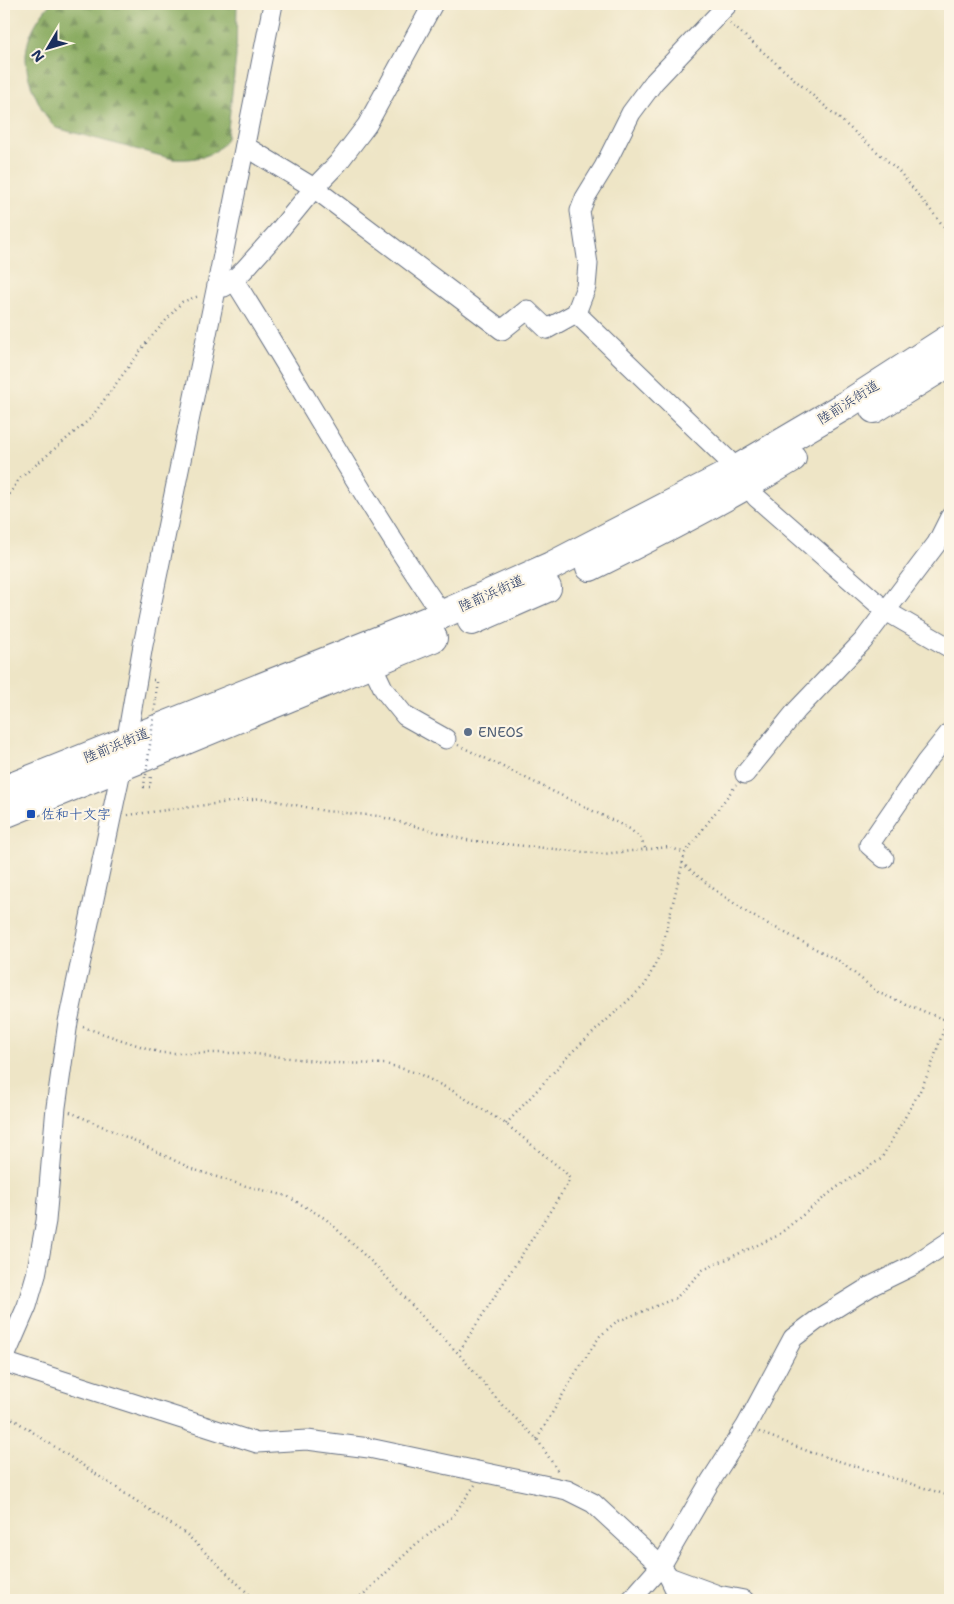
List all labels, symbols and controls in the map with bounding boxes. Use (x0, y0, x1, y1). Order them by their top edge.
north arrow (22, 22, 72, 72)
text: N (27, 46, 48, 66)
street label: 陸前浜街道 (814, 376, 882, 428)
street label: 陸前浜街道 (455, 571, 527, 615)
place label: ENEOS (478, 723, 523, 741)
street label: 陸前浜街道 (80, 724, 152, 766)
marker: ENEOS (462, 726, 474, 738)
place label: 佐和十文字 (41, 805, 111, 823)
marker: 佐和十文字 (25, 808, 37, 820)

